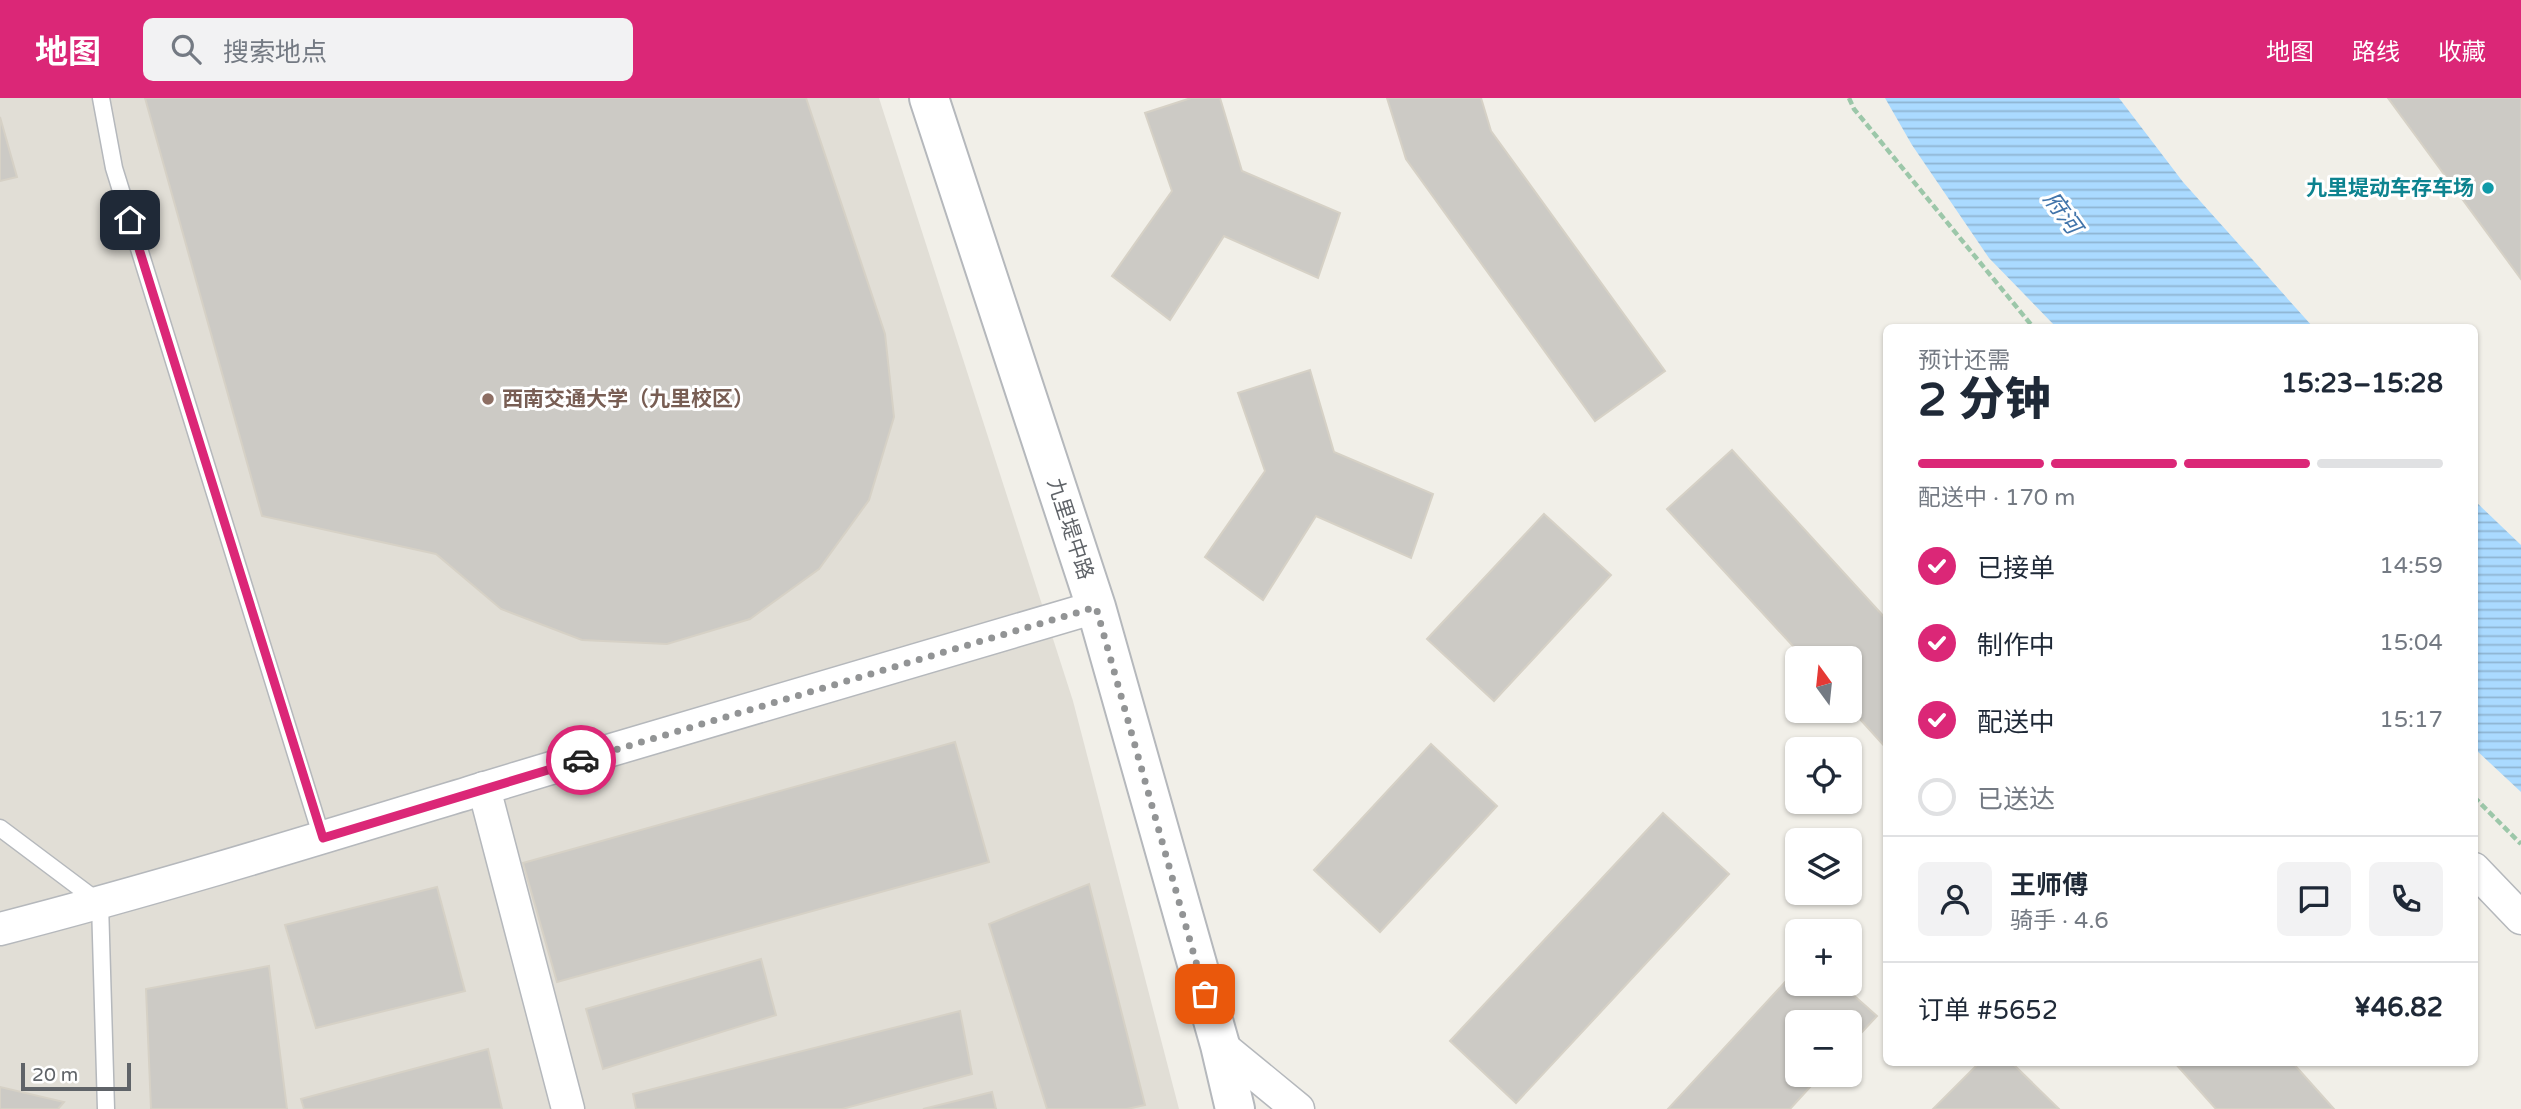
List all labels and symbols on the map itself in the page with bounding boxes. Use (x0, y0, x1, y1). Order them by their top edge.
place label: 九里堤动车存车场 (2306, 176, 2474, 201)
marker: 九里堤动车存车场 (2480, 180, 2496, 196)
water label: 府河 (2037, 186, 2089, 243)
pin (100, 190, 160, 250)
place label: 西南交通大学（九里校区） (502, 387, 754, 412)
marker: 西南交通大学（九里校区） (480, 391, 496, 407)
street label: 九里堤中路 (1042, 475, 1098, 583)
north arrow (1785, 646, 1862, 723)
courier (546, 725, 616, 795)
pin (1175, 964, 1235, 1024)
scale bar (21, 1060, 131, 1092)

